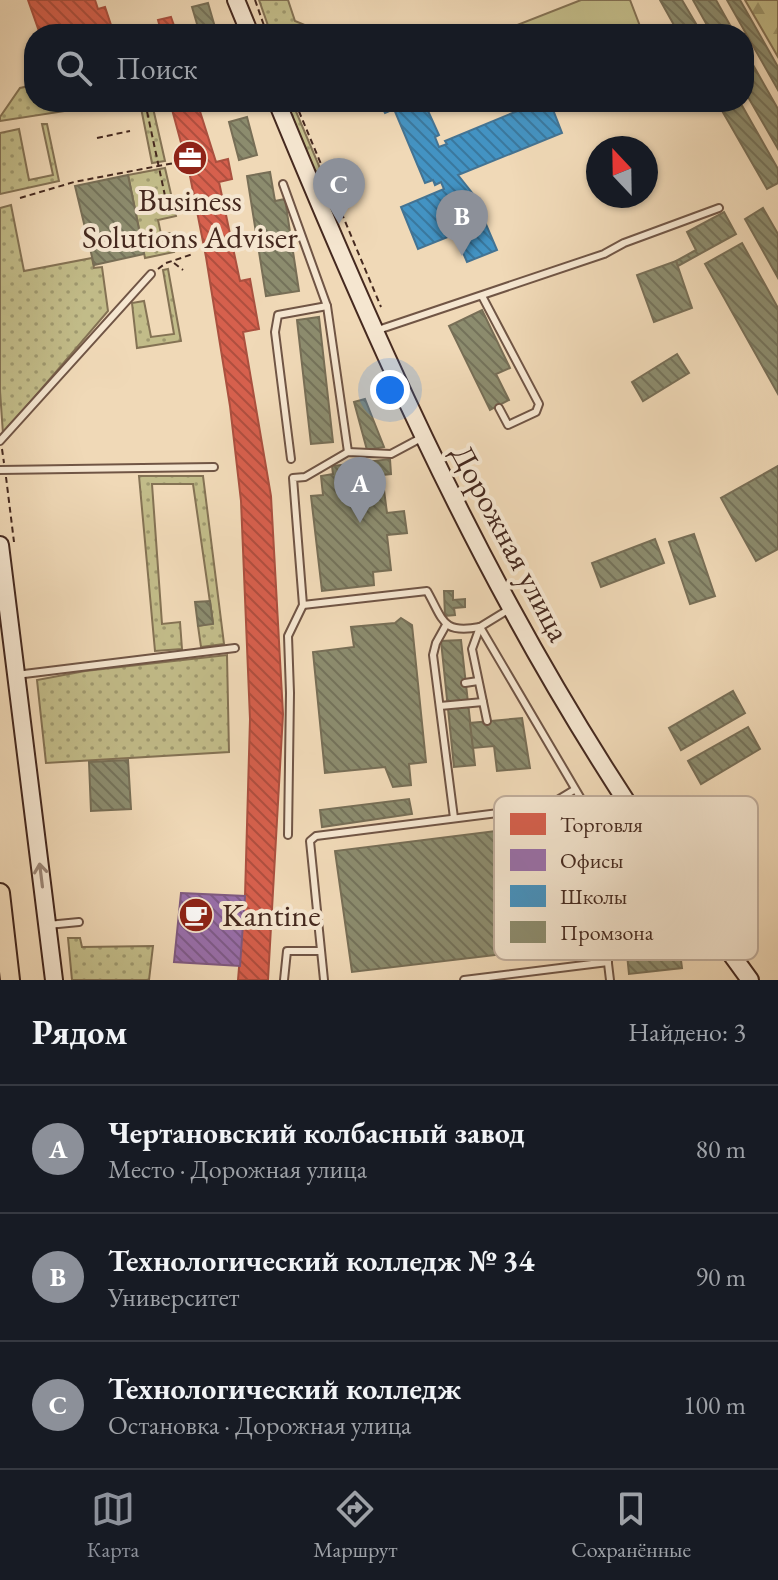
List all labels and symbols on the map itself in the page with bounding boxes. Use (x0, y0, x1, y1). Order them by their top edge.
north arrow (586, 136, 658, 208)
office icon: Business Solutions Adviser (171, 139, 209, 177)
pin: C (313, 158, 365, 224)
place label: Business Solutions Adviser (82, 179, 298, 258)
pin: B (436, 190, 488, 256)
your location (370, 370, 410, 410)
street label: Дорожная улица (441, 437, 581, 649)
pin: A (334, 457, 386, 523)
legend (494, 796, 758, 960)
text: Торговля (560, 810, 643, 839)
text: Офисы (560, 846, 623, 875)
one-way arrow (34, 862, 49, 889)
text: Школы (560, 882, 627, 911)
place label: Kantine (222, 894, 321, 936)
cafe icon: Kantine (177, 896, 215, 934)
text: Промзона (560, 918, 654, 947)

